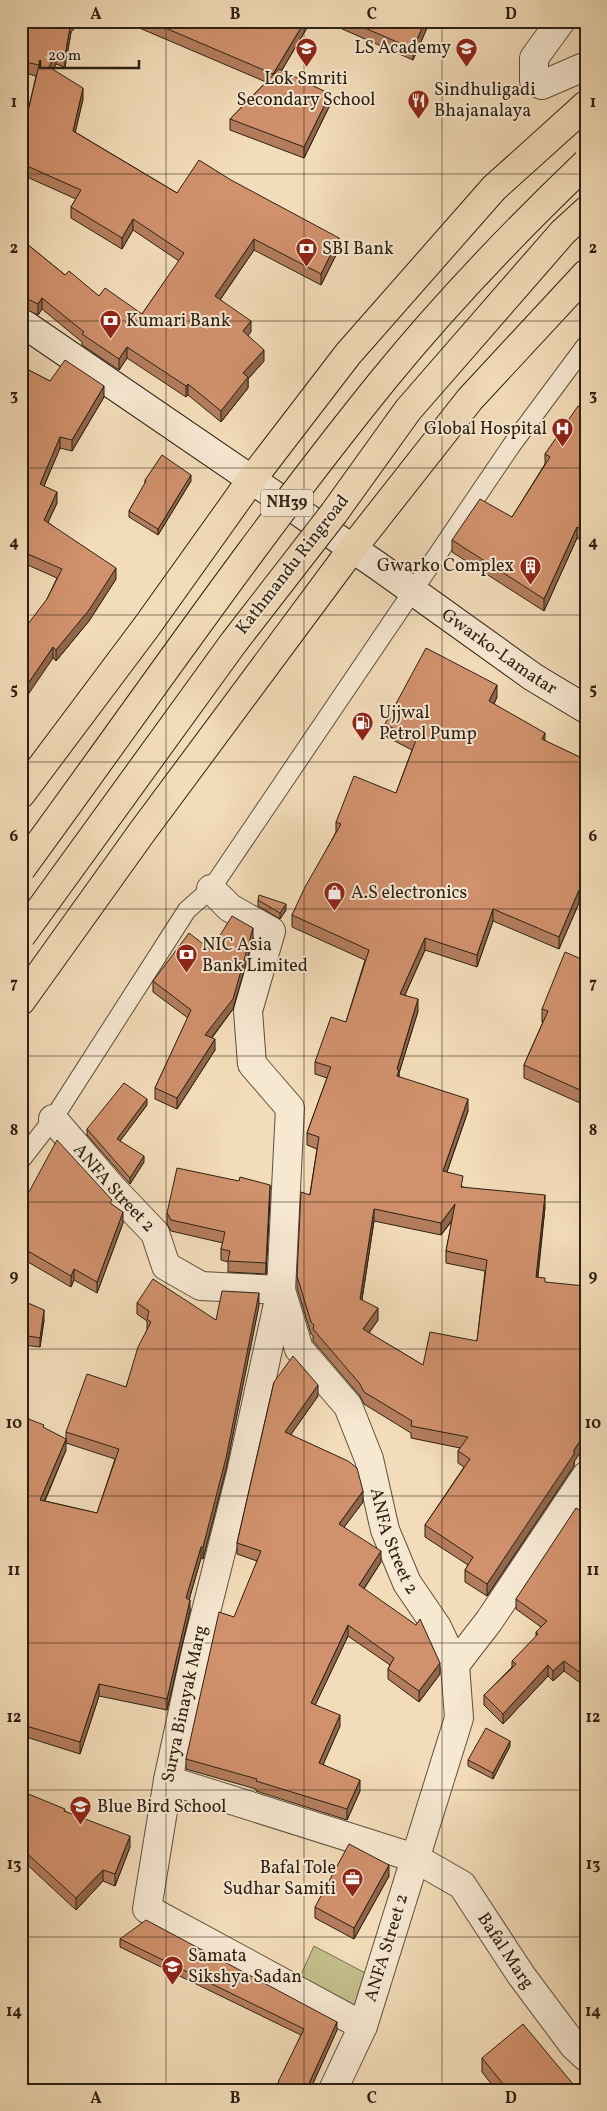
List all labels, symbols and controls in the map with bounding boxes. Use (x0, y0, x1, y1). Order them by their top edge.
text: A (90, 4, 102, 26)
text: B (230, 4, 241, 26)
text: C (367, 4, 377, 26)
text: D (505, 4, 517, 26)
place label: LS Academy (354, 36, 451, 61)
school or university icon: LS Academy (455, 36, 479, 67)
school or university icon: Lok Smriti Secondary School (294, 37, 318, 68)
scale bar (40, 38, 139, 70)
text: 20 m (48, 46, 81, 67)
place label: Lok Smriti Secondary School (237, 67, 375, 113)
place label: Sindhuligadi Bhajanalaya (434, 78, 536, 124)
restaurant icon: Sindhuligadi Bhajanalaya (406, 88, 430, 119)
text: 1 (11, 92, 17, 114)
text: 1 (590, 92, 596, 114)
bank icon: SBI Bank (294, 237, 318, 268)
place label: SBI Bank (322, 237, 394, 262)
text: 2 (10, 238, 18, 260)
text: 2 (589, 238, 597, 260)
bank icon: Kumari Bank (98, 309, 122, 340)
place label: Kumari Bank (126, 309, 231, 334)
text: 3 (10, 385, 18, 407)
text: 3 (589, 385, 597, 407)
place label: Global Hospital (424, 417, 547, 442)
hospital icon: Global Hospital (551, 417, 575, 448)
road number: NH39 (261, 489, 313, 516)
street label: Kathmandu Ringroad (230, 490, 356, 640)
text: 4 (9, 532, 19, 554)
text: 4 (588, 532, 598, 554)
place label: Gwarko Complex (377, 554, 514, 579)
building icon: Gwarko Complex (518, 554, 542, 585)
street label: Gwarko-Lamatar (436, 603, 562, 701)
text: 5 (10, 679, 18, 701)
text: 5 (589, 679, 597, 701)
place label: Ujjwal Petrol Pump (379, 701, 477, 747)
fuel station icon: Ujjwal Petrol Pump (351, 711, 375, 742)
text: 6 (10, 826, 19, 848)
text: 6 (589, 826, 598, 848)
shop icon: A.S electronics (323, 881, 347, 912)
place label: A.S electronics (351, 881, 467, 906)
place label: NIC Asia Bank Limited (202, 933, 308, 979)
bank icon: NIC Asia Bank Limited (174, 943, 198, 974)
text: 7 (10, 973, 18, 995)
text: 7 (589, 973, 597, 995)
text: 8 (10, 1120, 18, 1142)
text: 8 (589, 1120, 597, 1142)
street label: ANFA Street 2 (67, 1138, 161, 1238)
text: 9 (10, 1266, 19, 1288)
text: 9 (589, 1266, 598, 1288)
text: 10 (6, 1413, 22, 1435)
text: 10 (585, 1413, 601, 1435)
street label: ANFA Street 2 (363, 1485, 424, 1600)
text: 11 (8, 1560, 20, 1582)
text: 11 (587, 1560, 599, 1582)
street label: Surya Binayak Marg (156, 1623, 214, 1785)
text: 12 (7, 1707, 21, 1729)
text: 12 (586, 1707, 600, 1729)
school or university icon: Blue Bird School (69, 1795, 93, 1826)
place label: Blue Bird School (97, 1795, 226, 1820)
text: 13 (7, 1854, 21, 1876)
text: 13 (586, 1854, 600, 1876)
place label: Bafal Tole Sudhar Samiti (223, 1856, 336, 1902)
office icon: Bafal Tole Sudhar Samiti (340, 1866, 364, 1897)
street label: ANFA Street 2 (359, 1891, 415, 2005)
street label: Bafal Marg (471, 1908, 540, 1994)
place label: Samata Sikshya Sadan (188, 1944, 302, 1990)
school or university icon: Samata Sikshya Sadan (160, 1954, 184, 1985)
text: 14 (6, 2001, 22, 2023)
text: 14 (585, 2001, 601, 2023)
text: A (90, 2088, 102, 2110)
text: B (230, 2088, 241, 2110)
text: C (367, 2088, 377, 2110)
text: D (505, 2088, 517, 2110)

